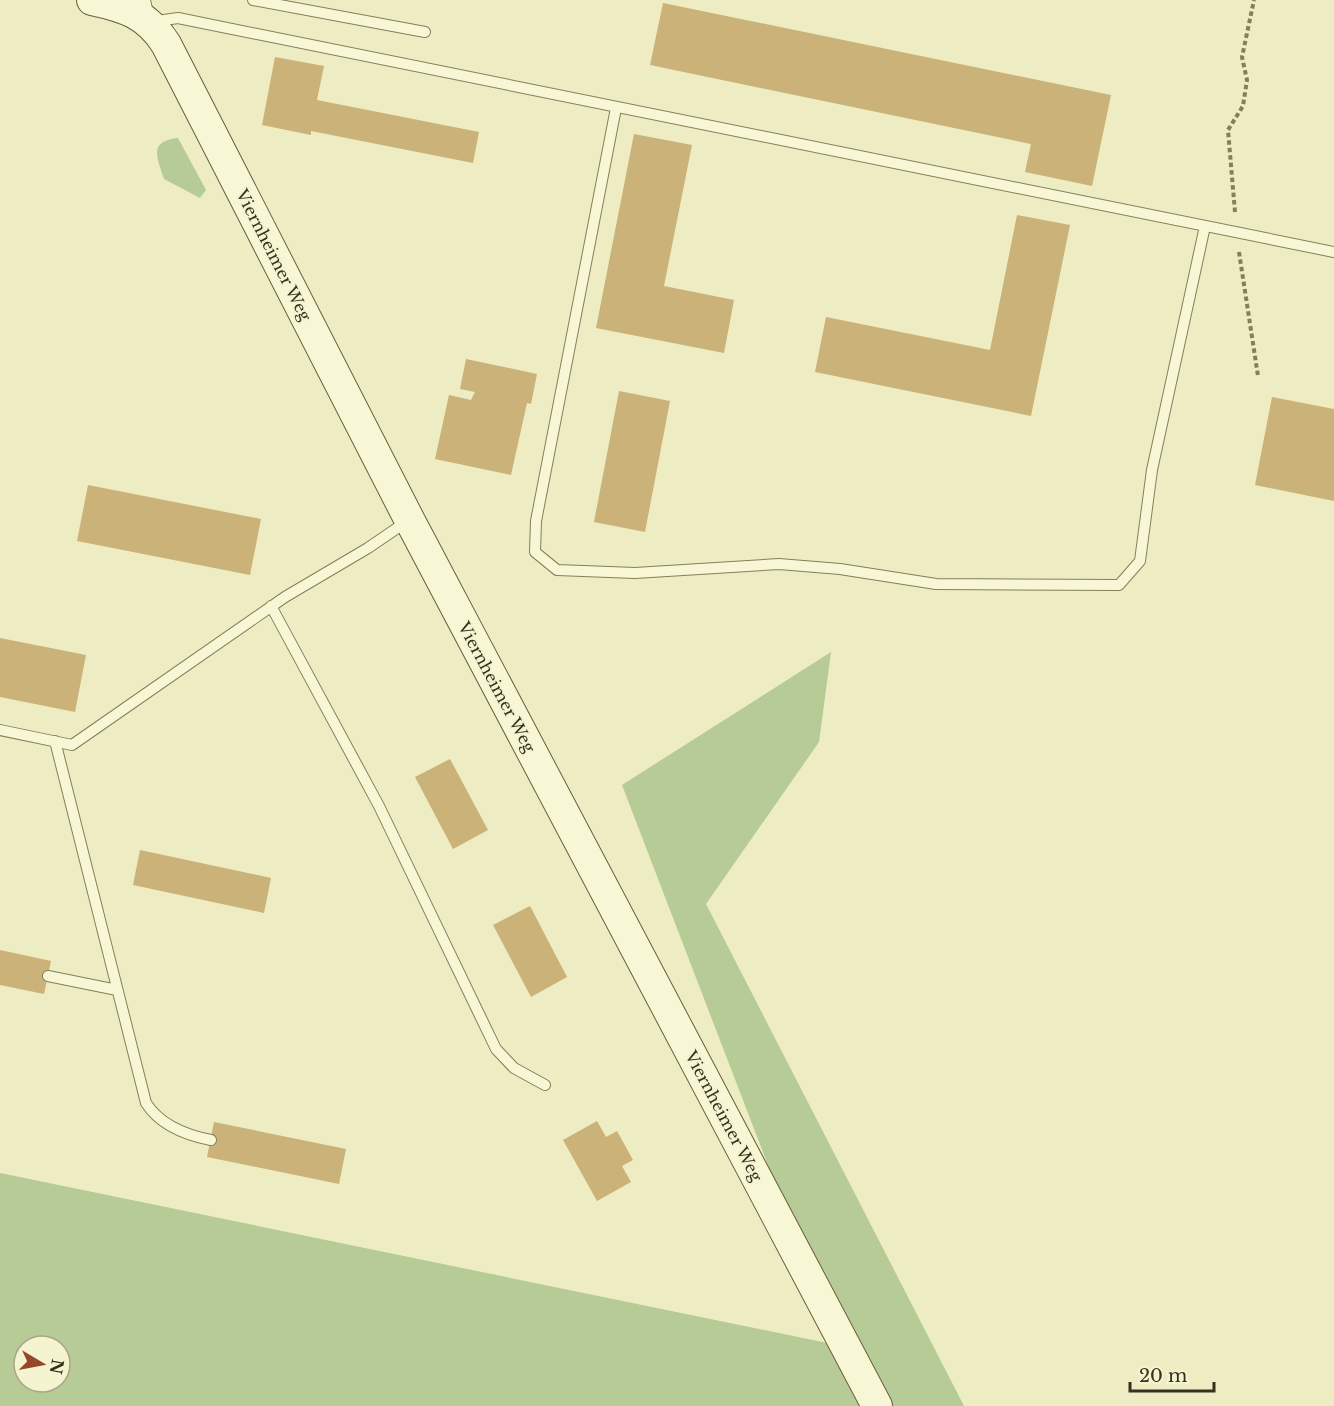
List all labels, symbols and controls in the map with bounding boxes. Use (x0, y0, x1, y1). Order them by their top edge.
street label: Viernheimer Weg (232, 185, 316, 325)
street label: Viernheimer Weg (454, 617, 540, 756)
street label: Viernheimer Weg (681, 1046, 767, 1185)
north arrow (12, 1334, 72, 1394)
scale bar (1130, 1355, 1214, 1393)
text: N (46, 1357, 68, 1376)
text: 20 m (1139, 1365, 1187, 1387)

